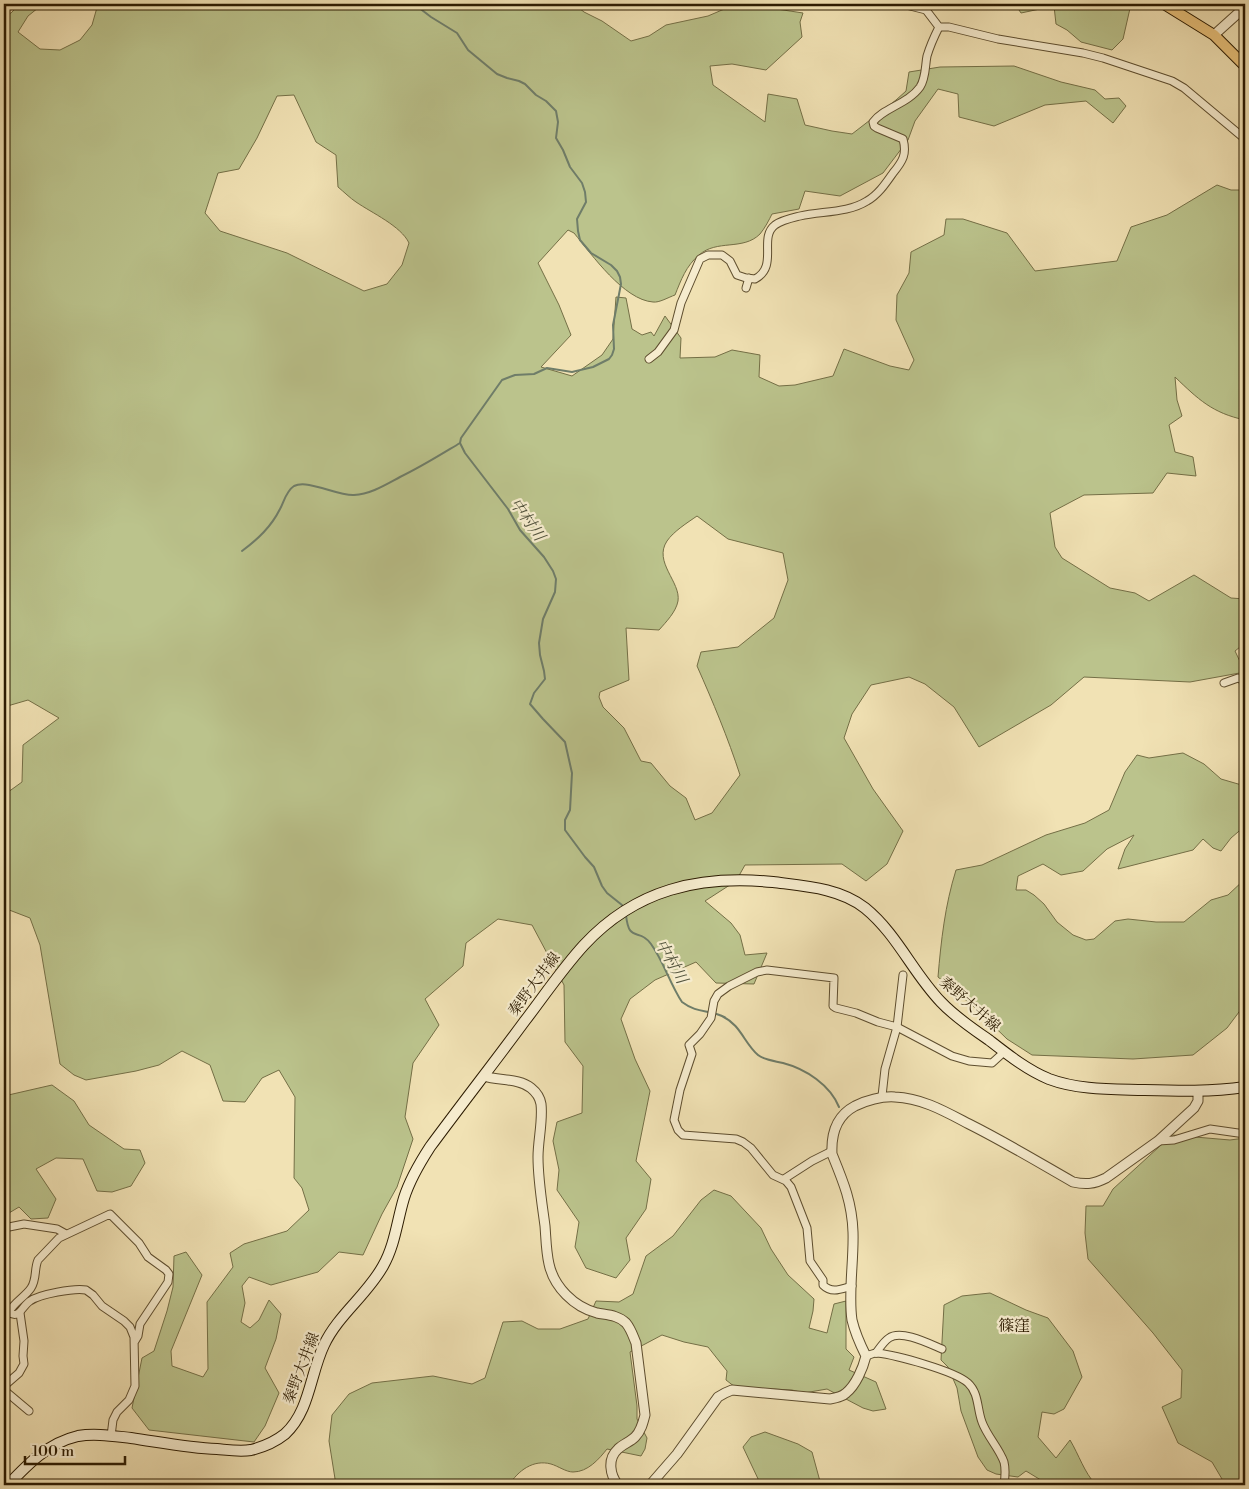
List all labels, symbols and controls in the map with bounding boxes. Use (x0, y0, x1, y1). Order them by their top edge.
water label: 中村川 (505, 494, 550, 547)
water label: 中村川 (650, 936, 693, 989)
street label: 秦野大井線 (504, 949, 565, 1020)
street label: 秦野大井線 (935, 973, 1004, 1036)
district label: 篠窪 (998, 1316, 1030, 1336)
street label: 秦野大井線 (279, 1330, 324, 1407)
scale bar (25, 1434, 125, 1466)
text: 100 m (32, 1442, 74, 1461)

